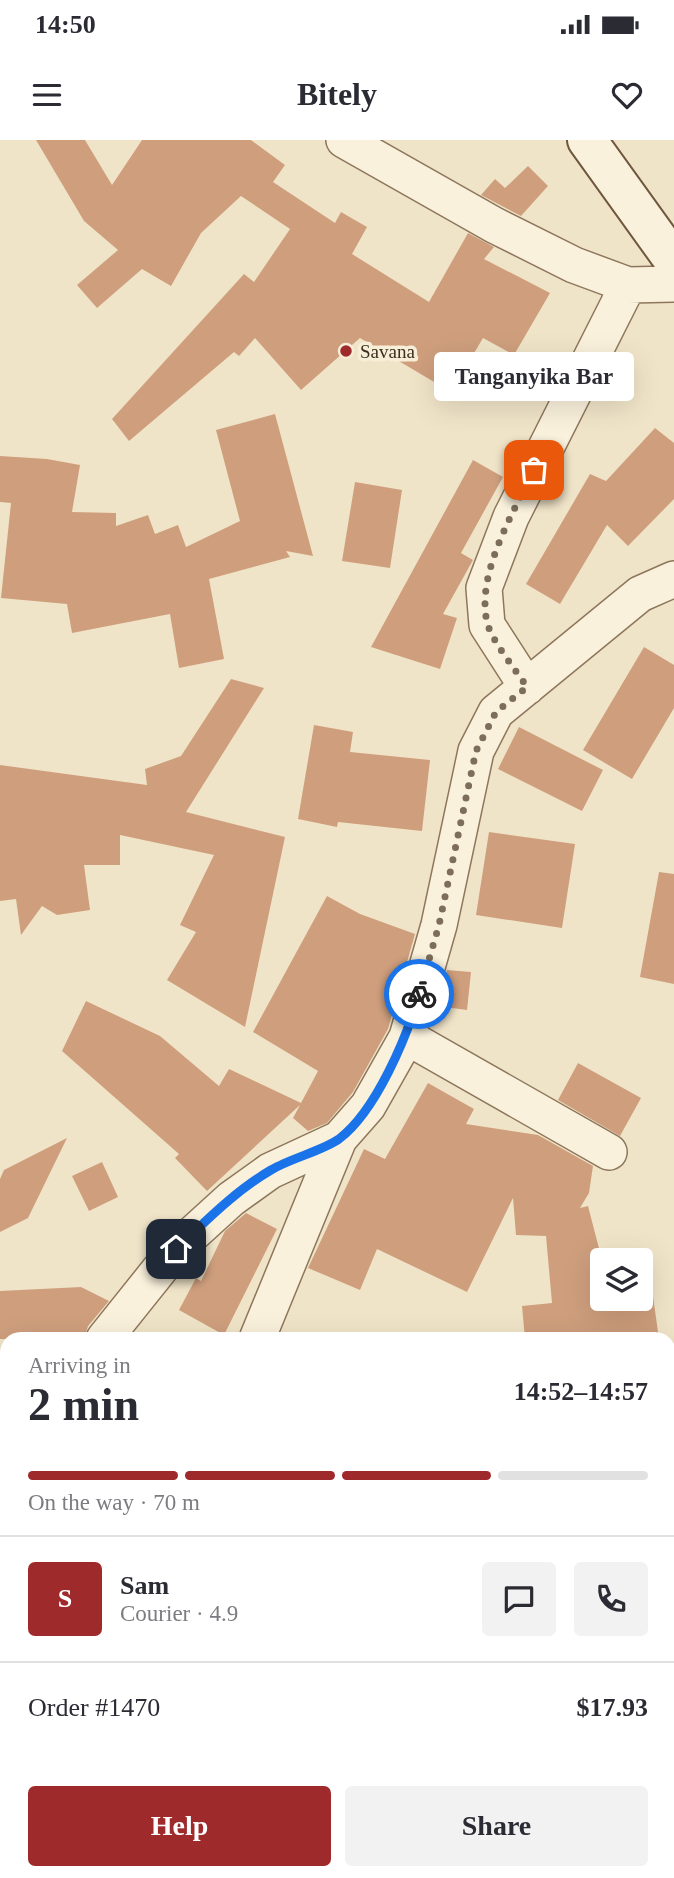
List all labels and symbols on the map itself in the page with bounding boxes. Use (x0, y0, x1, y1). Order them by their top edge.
place label: Savana (360, 341, 415, 362)
marker: Savana (338, 343, 354, 359)
callout: Tanganyika Bar (434, 351, 634, 400)
pin (504, 440, 564, 500)
courier (384, 959, 454, 1029)
pin (146, 1219, 206, 1279)

